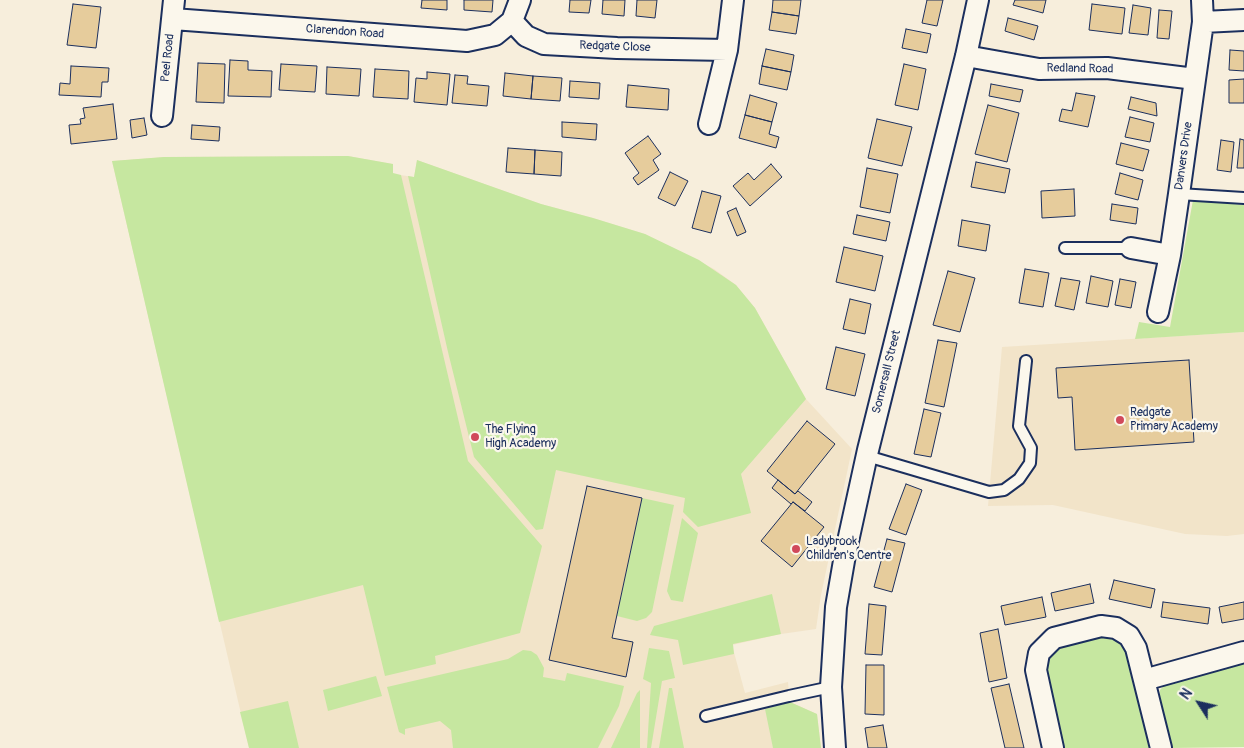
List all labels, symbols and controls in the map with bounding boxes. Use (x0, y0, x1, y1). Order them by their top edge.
street label: Clarendon Road (305, 22, 385, 42)
street label: Peel Road (158, 33, 178, 83)
street label: Redgate Close (579, 39, 651, 55)
street label: Redland Road (1046, 61, 1114, 77)
street label: Danvers Drive (1172, 121, 1196, 191)
street label: Somersall Street (870, 329, 904, 415)
place label: Redgate Primary Academy (1130, 406, 1218, 434)
marker: Redgate Primary Academy (1114, 414, 1126, 426)
place label: The Flying High Academy (485, 423, 556, 451)
marker: The Flying High Academy (469, 431, 481, 443)
place label: Ladybrook Children's Centre (806, 535, 891, 563)
marker: Ladybrook Children's Centre (790, 543, 802, 555)
north arrow (1174, 678, 1224, 728)
text: N (1177, 685, 1196, 703)

